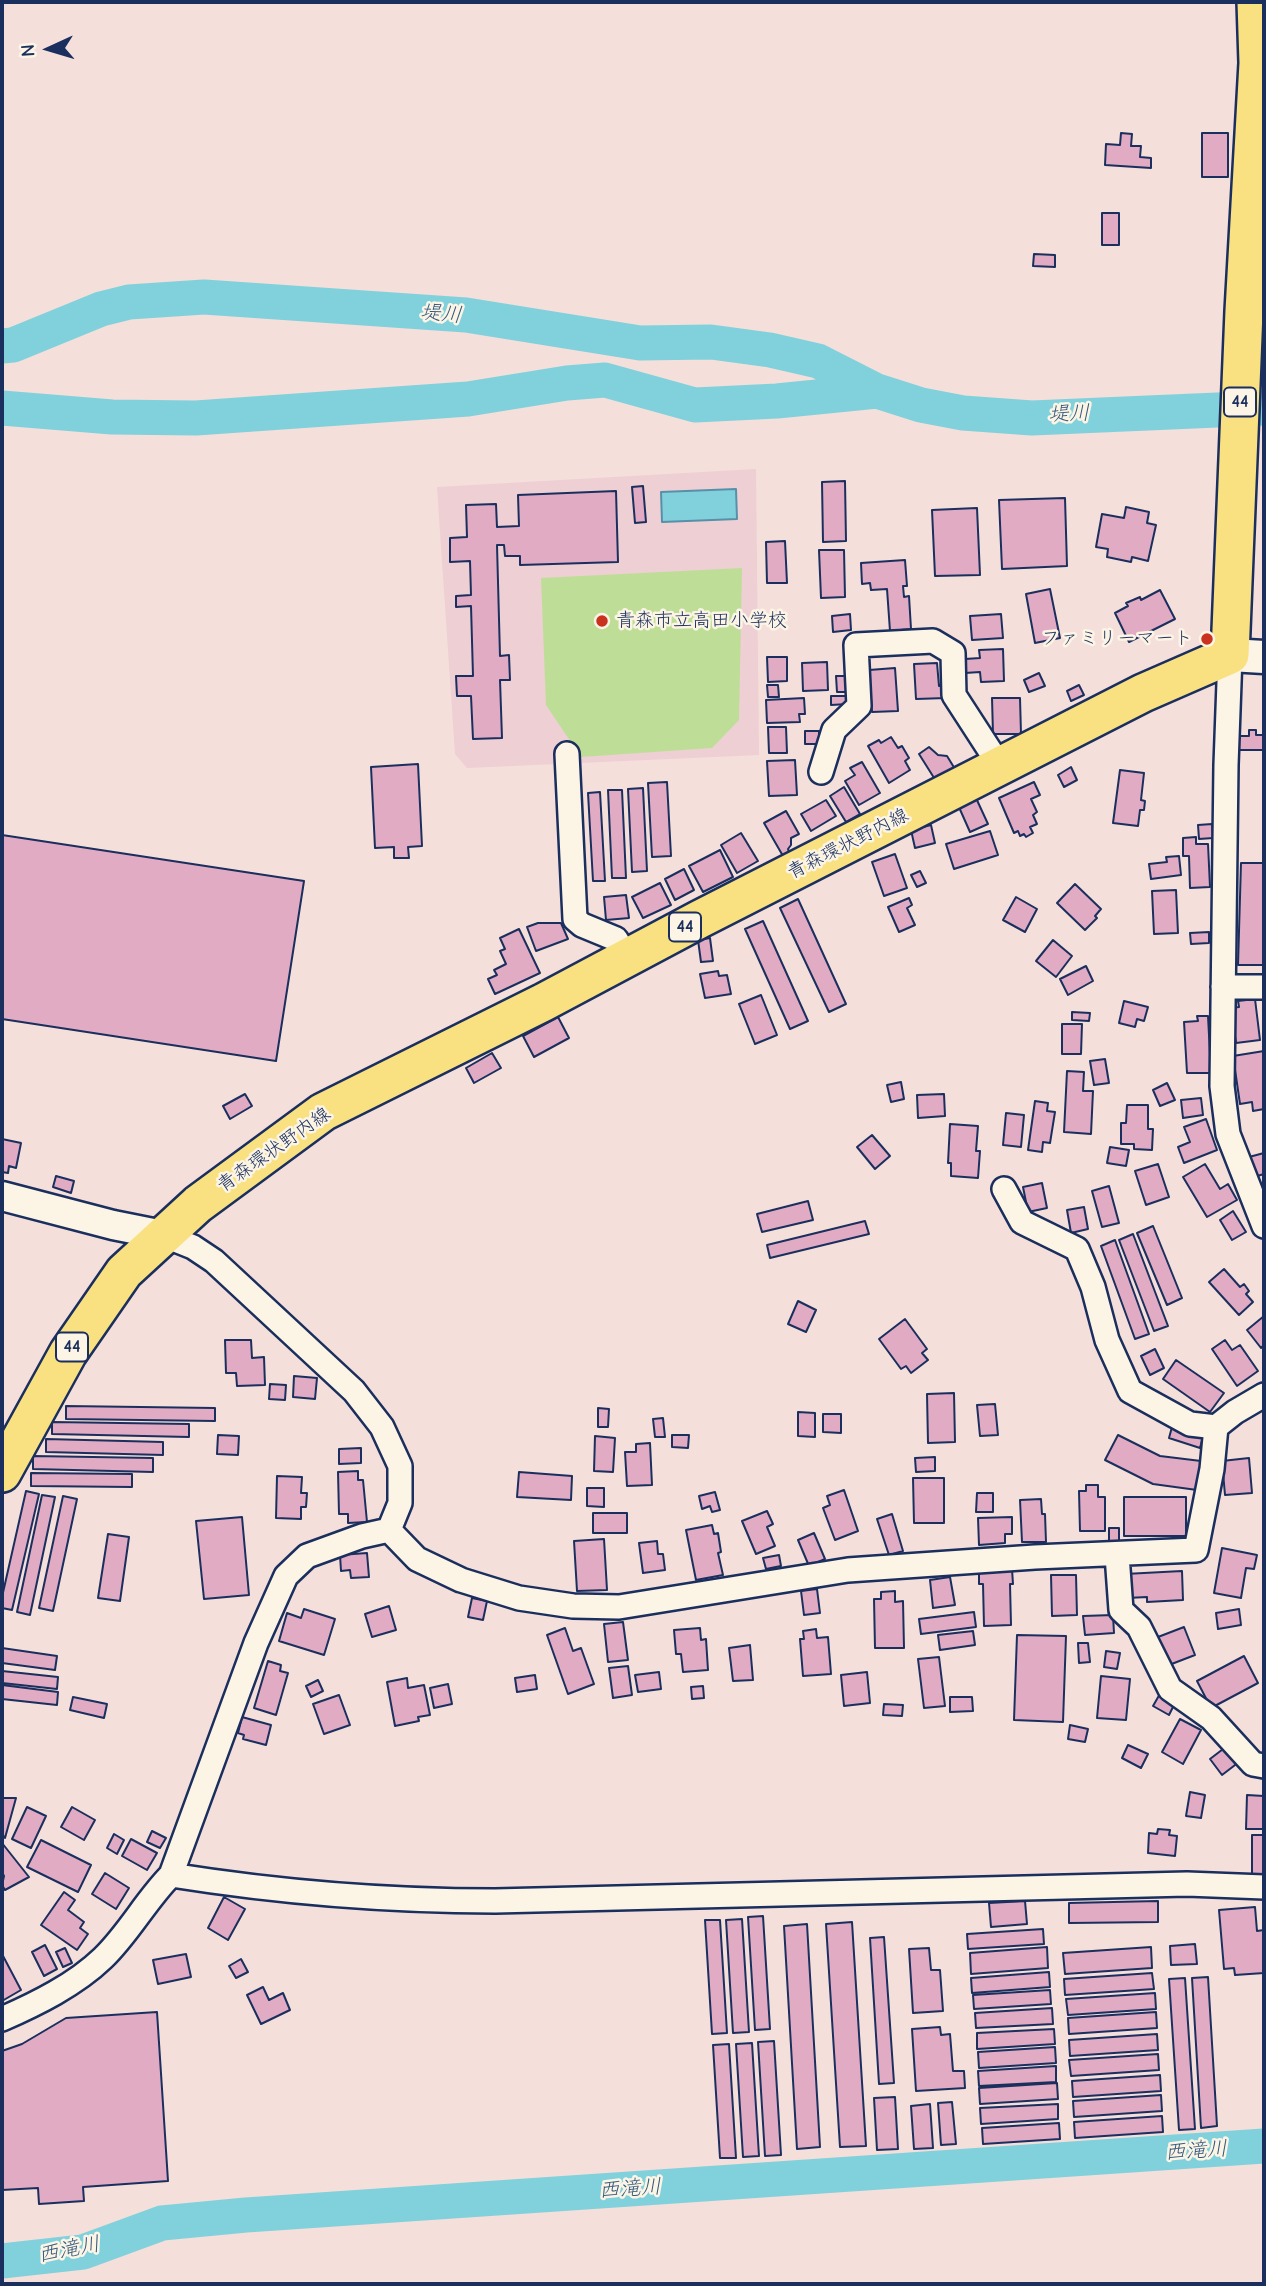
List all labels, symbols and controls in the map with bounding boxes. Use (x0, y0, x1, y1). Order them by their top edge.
north arrow (14, 14, 84, 84)
text: N (17, 44, 39, 57)
water label: 堤川 (419, 300, 463, 328)
road number: 44 (1224, 388, 1256, 416)
water label: 堤川 (1048, 401, 1090, 427)
place label: 青森市立高田小学校 (616, 610, 787, 632)
marker: 青森市立高田小学校 (594, 613, 610, 629)
place label: ファミリーマート (1041, 628, 1193, 650)
marker: ファミリーマート (1199, 631, 1215, 647)
street label: 青森環状野内線 (784, 804, 912, 884)
road number: 44 (669, 912, 701, 942)
street label: 青森環状野内線 (213, 1103, 335, 1197)
road number: 44 (56, 1332, 88, 1362)
water label: 西滝川 (1164, 2136, 1228, 2166)
water label: 西滝川 (598, 2174, 662, 2204)
water label: 西滝川 (36, 2232, 102, 2268)

